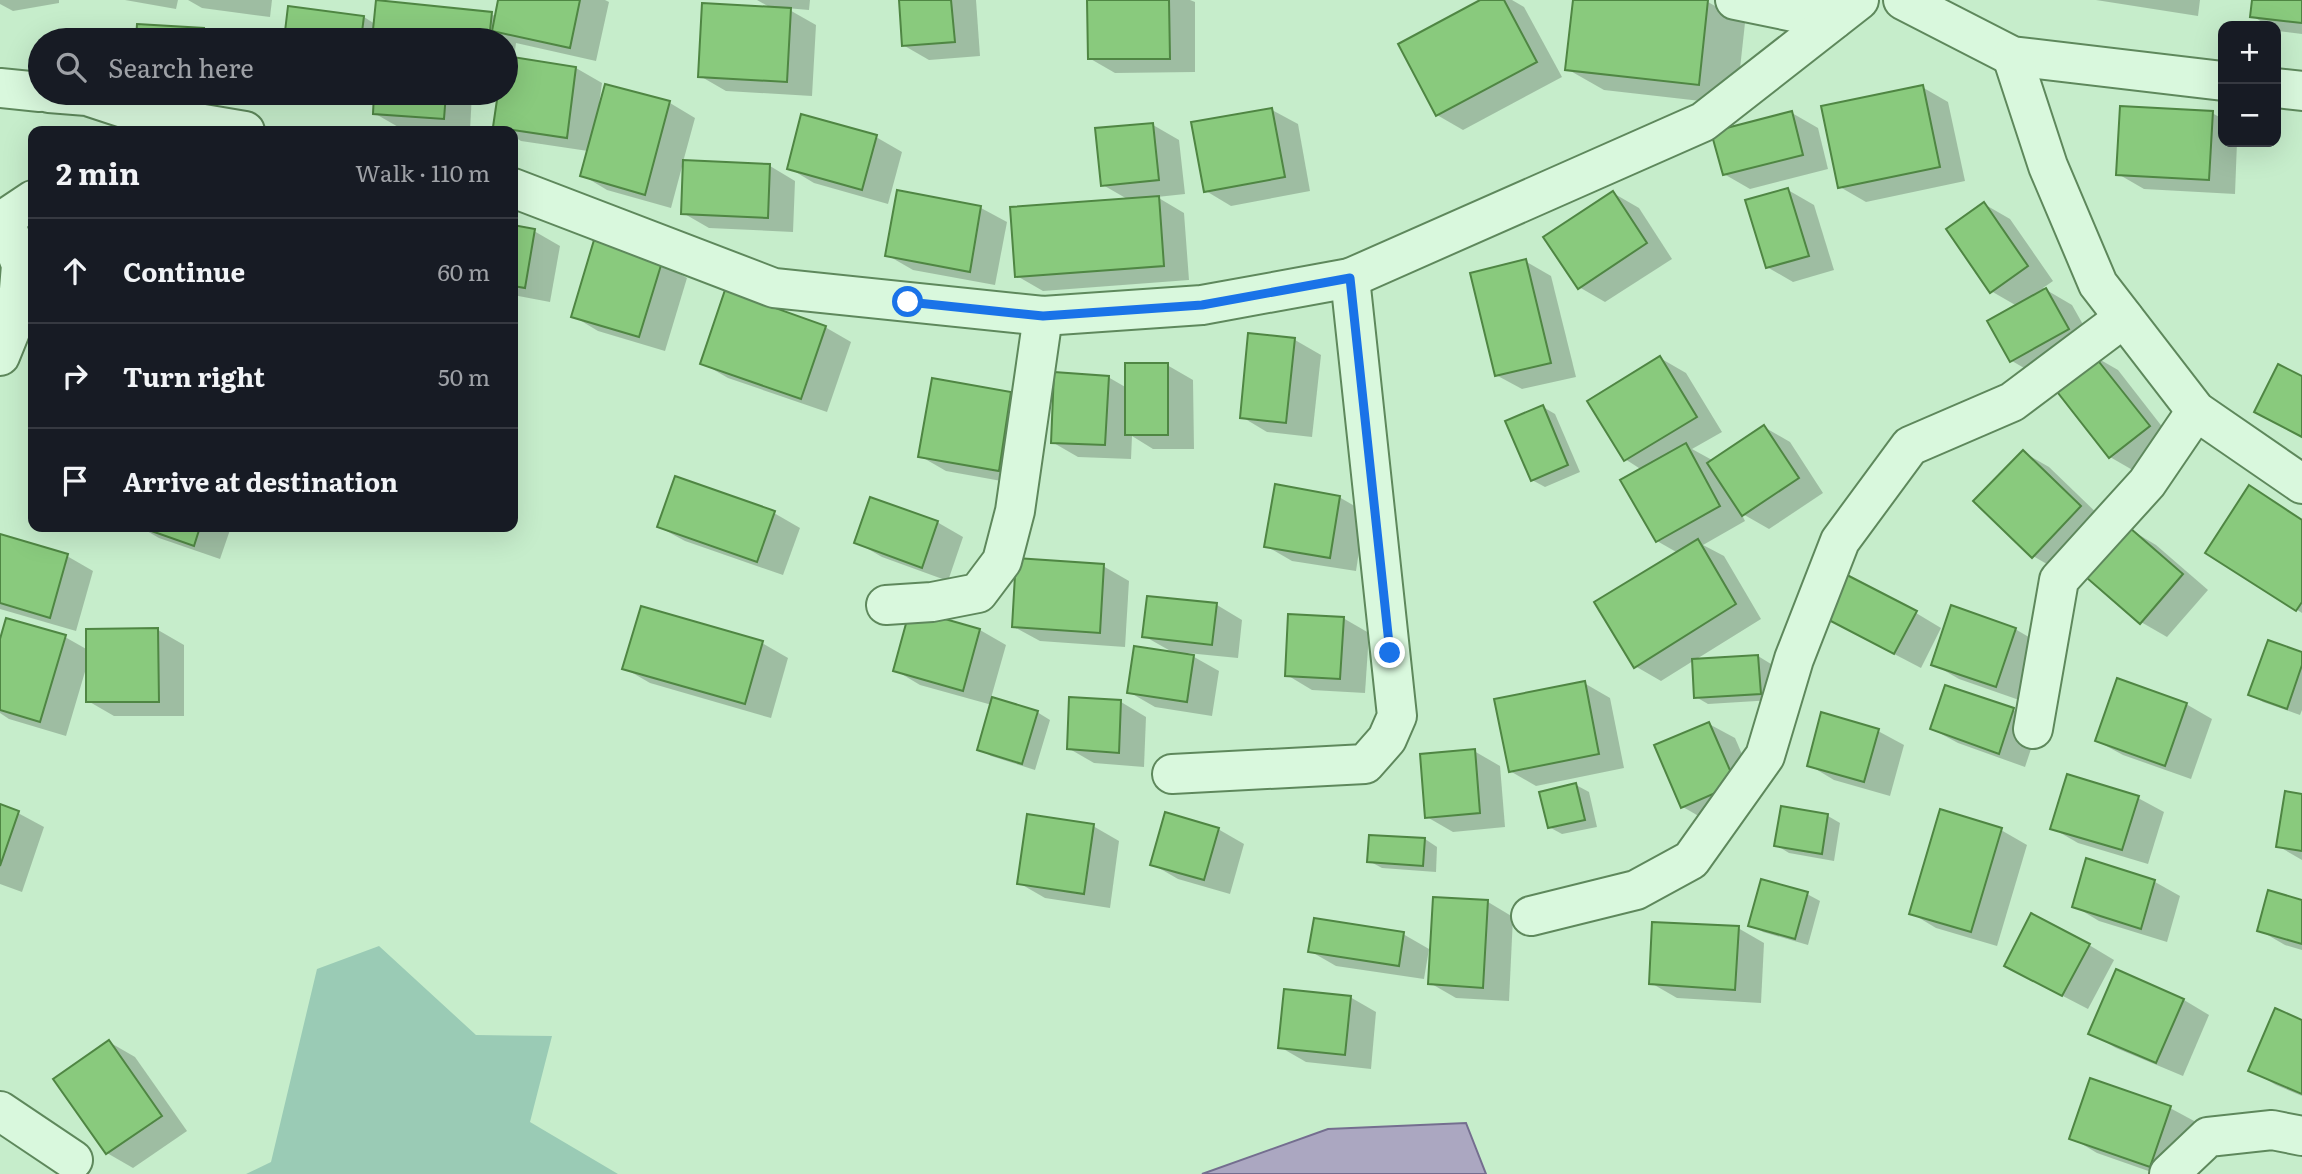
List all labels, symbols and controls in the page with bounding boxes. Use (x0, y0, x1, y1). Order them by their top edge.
map controls (2218, 21, 2281, 147)
button: + (2218, 21, 2281, 84)
search box (28, 28, 518, 105)
text: Search here (108, 47, 254, 86)
icon: search (52, 48, 90, 86)
button: − (2218, 84, 2281, 147)
text: 2 min (56, 150, 140, 194)
text: Walk · 110 m (355, 155, 490, 189)
text: Continue (123, 251, 245, 290)
icon: ahead (56, 252, 94, 290)
text: 60 m (437, 254, 490, 288)
route start (892, 286, 923, 317)
text: Turn right (123, 356, 265, 395)
icon: right (56, 357, 94, 395)
text: 50 m (438, 359, 490, 393)
text: Arrive at destination (123, 461, 398, 500)
icon: arrive (56, 462, 94, 500)
route end (1374, 637, 1405, 668)

